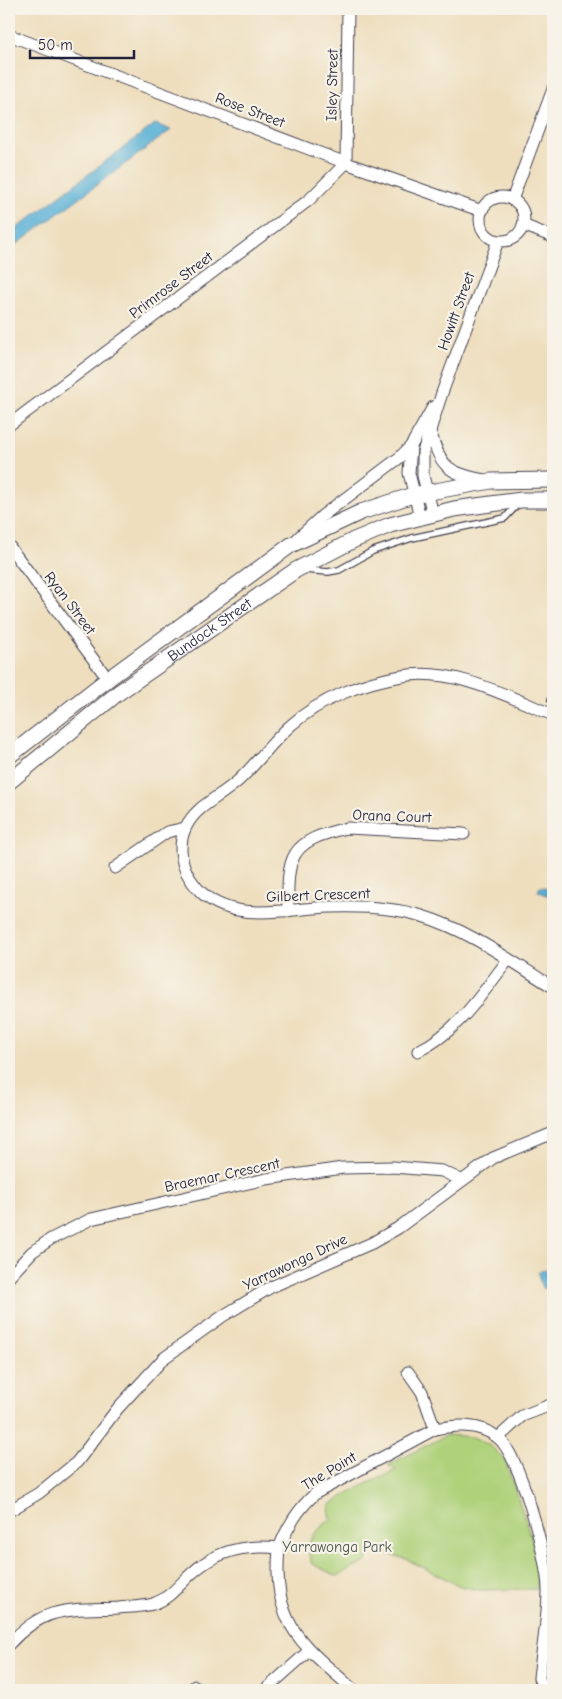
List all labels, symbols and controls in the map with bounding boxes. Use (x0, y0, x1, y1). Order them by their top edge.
scale bar (30, 28, 134, 60)
text: 50 m (38, 36, 73, 54)
street label: Isley Street (322, 48, 342, 121)
street label: Rose Street (213, 89, 288, 132)
street label: Primrose Street (126, 247, 217, 322)
street label: Howitt Street (433, 269, 479, 353)
street label: Ryan Street (41, 568, 100, 639)
street label: Bundock Street (164, 594, 256, 665)
street label: Orana Court (352, 806, 433, 826)
street label: Gilbert Crescent (266, 884, 371, 906)
street label: Braemar Crescent (163, 1154, 282, 1196)
street label: Yarrawonga Drive (240, 1230, 350, 1294)
street label: The Point (299, 1447, 360, 1494)
park label: Yarrawonga Park (282, 1538, 392, 1556)

